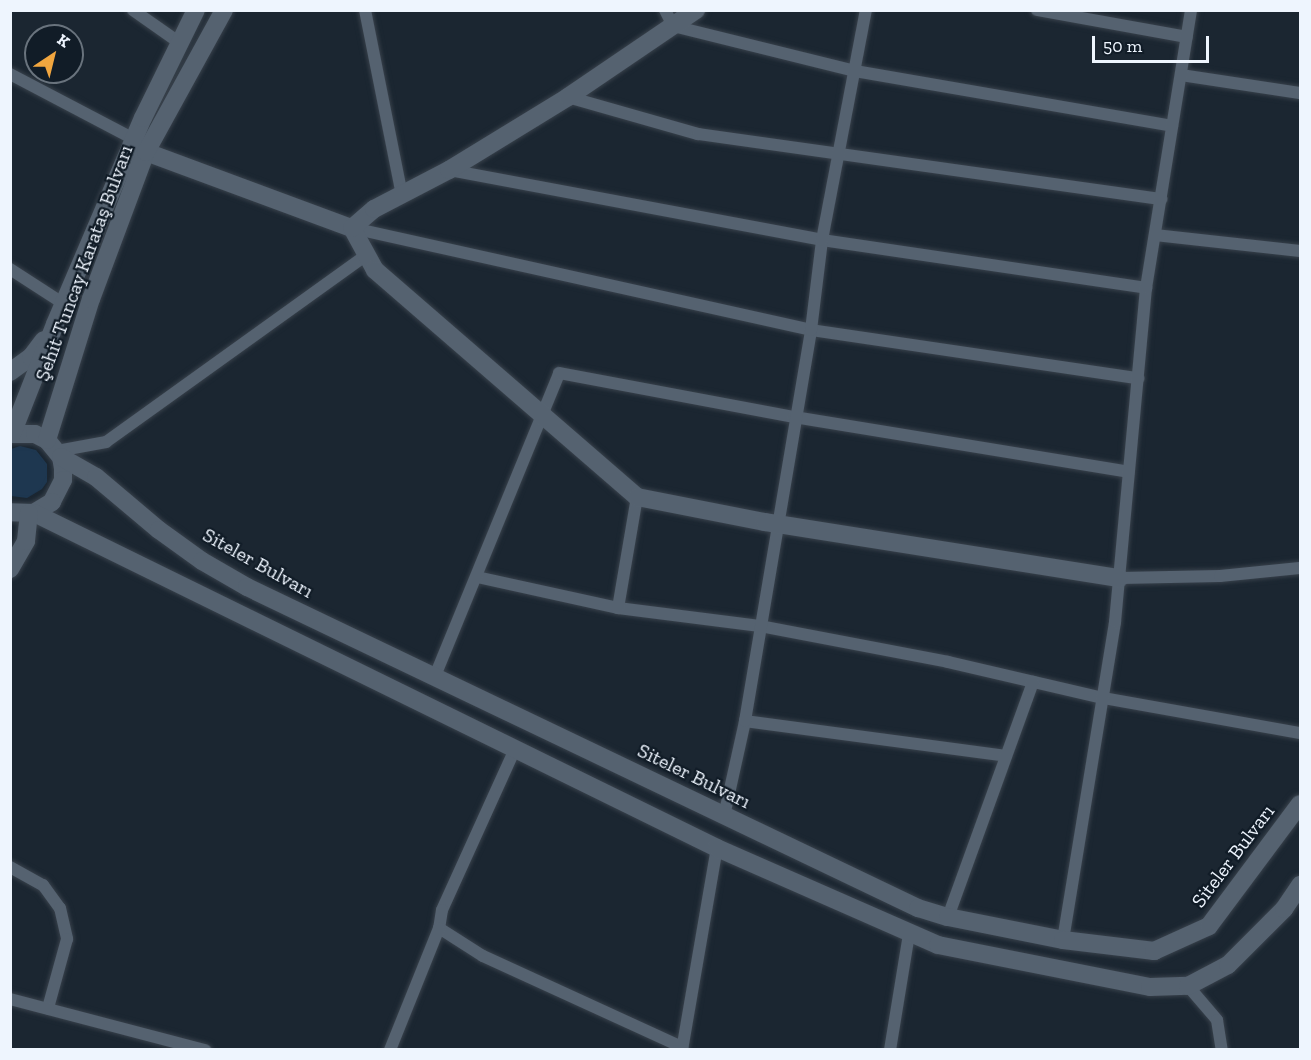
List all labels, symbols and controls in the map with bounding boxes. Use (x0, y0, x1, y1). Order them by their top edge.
north arrow (24, 24, 84, 84)
scale bar (1095, 24, 1212, 62)
text: K (54, 30, 73, 51)
text: 50 m (1103, 35, 1142, 57)
street label: Şehit Tuncay Karataş Bulvarı (30, 141, 138, 385)
street label: Siteler Bulvarı (198, 523, 318, 603)
street label: Siteler Bulvarı (633, 738, 755, 814)
street label: Siteler Bulvarı (1186, 800, 1280, 912)

